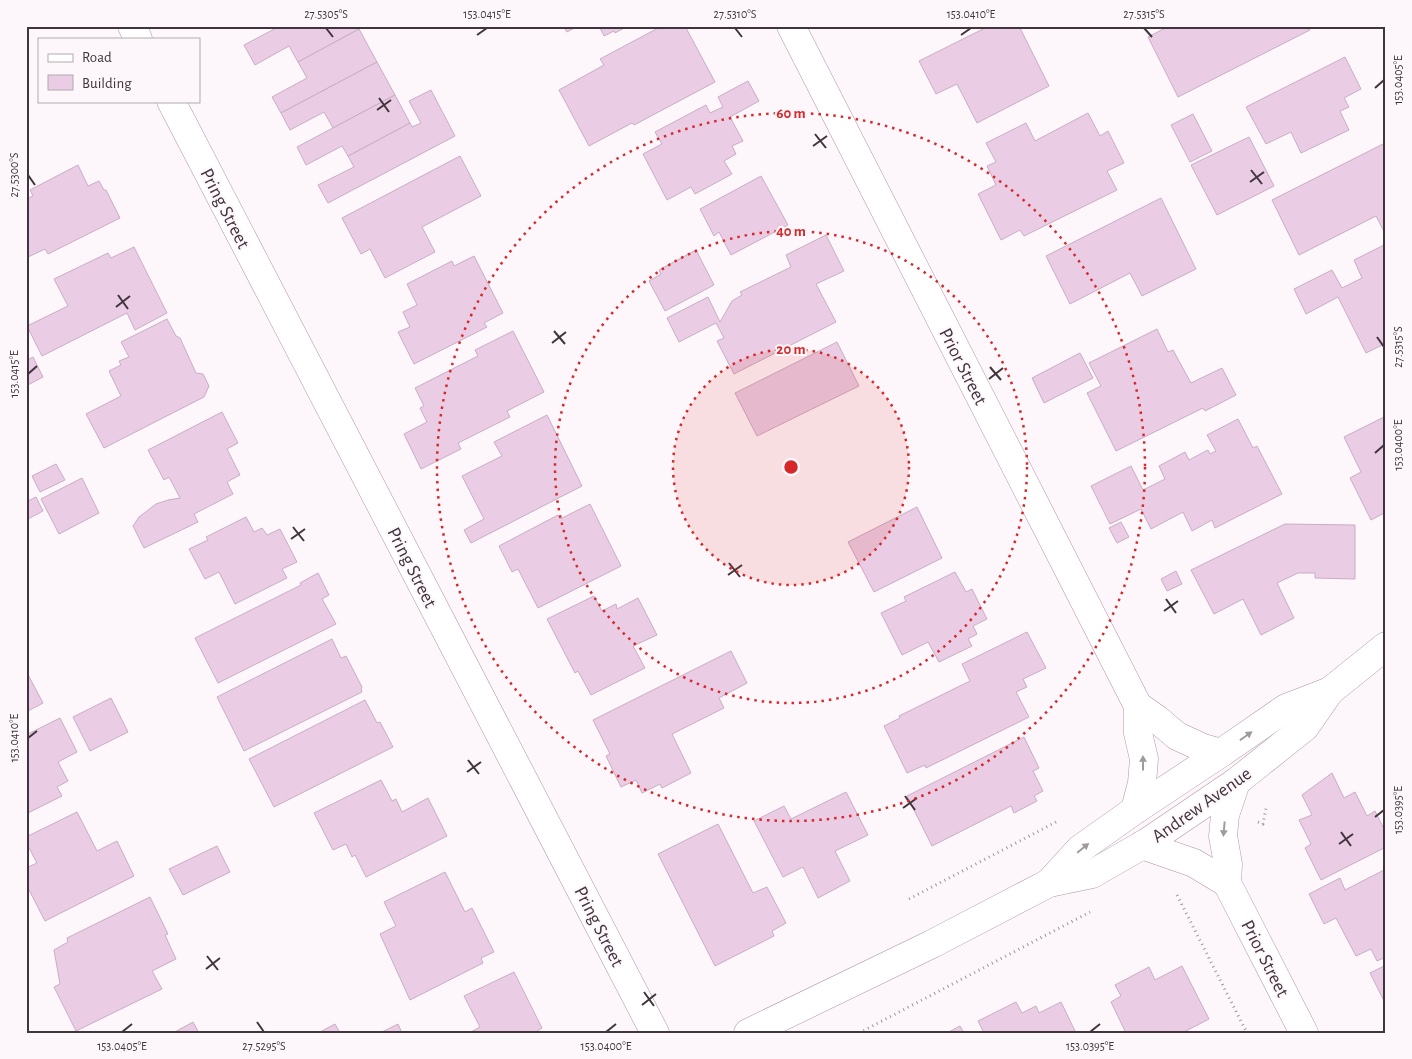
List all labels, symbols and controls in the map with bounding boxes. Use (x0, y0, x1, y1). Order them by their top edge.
text: 27.5305°S (304, 8, 348, 20)
text: 153.0415°E (463, 8, 511, 20)
text: 27.5310°S (714, 8, 757, 20)
text: 153.0410°E (947, 8, 996, 20)
text: 27.5315°S (1123, 8, 1165, 20)
legend (38, 38, 200, 102)
text: Road (82, 50, 112, 65)
text: 153.0405°E (1392, 55, 1404, 105)
text: Building (82, 76, 132, 91)
text: 60 m (776, 106, 806, 121)
text: 27.5300°S (8, 152, 20, 198)
street label: Pring Street (196, 165, 253, 252)
text: 40 m (776, 224, 806, 239)
street label: Prior Street (935, 325, 990, 408)
text: 27.5315°S (1392, 326, 1404, 368)
text: 20 m (776, 342, 806, 357)
text: 153.0415°E (8, 350, 20, 398)
text: 153.0400°E (1392, 419, 1404, 470)
centre of rings (782, 458, 800, 476)
street label: Pring Street (383, 524, 440, 611)
text: 153.0410°E (8, 713, 20, 762)
one-way arrow (1239, 731, 1252, 741)
one-way arrow (1139, 754, 1147, 770)
street label: Andrew Avenue (1149, 764, 1255, 846)
text: 153.0395°E (1392, 786, 1404, 834)
one-way arrow (1220, 821, 1228, 837)
one-way arrow (1076, 842, 1089, 853)
street label: Pring Street (570, 883, 627, 970)
street label: Prior Street (1237, 917, 1292, 1000)
text: 153.0405°E (97, 1040, 147, 1052)
text: 27.5295°S (242, 1040, 286, 1052)
text: 153.0400°E (581, 1040, 632, 1052)
text: 153.0395°E (1066, 1040, 1114, 1052)

